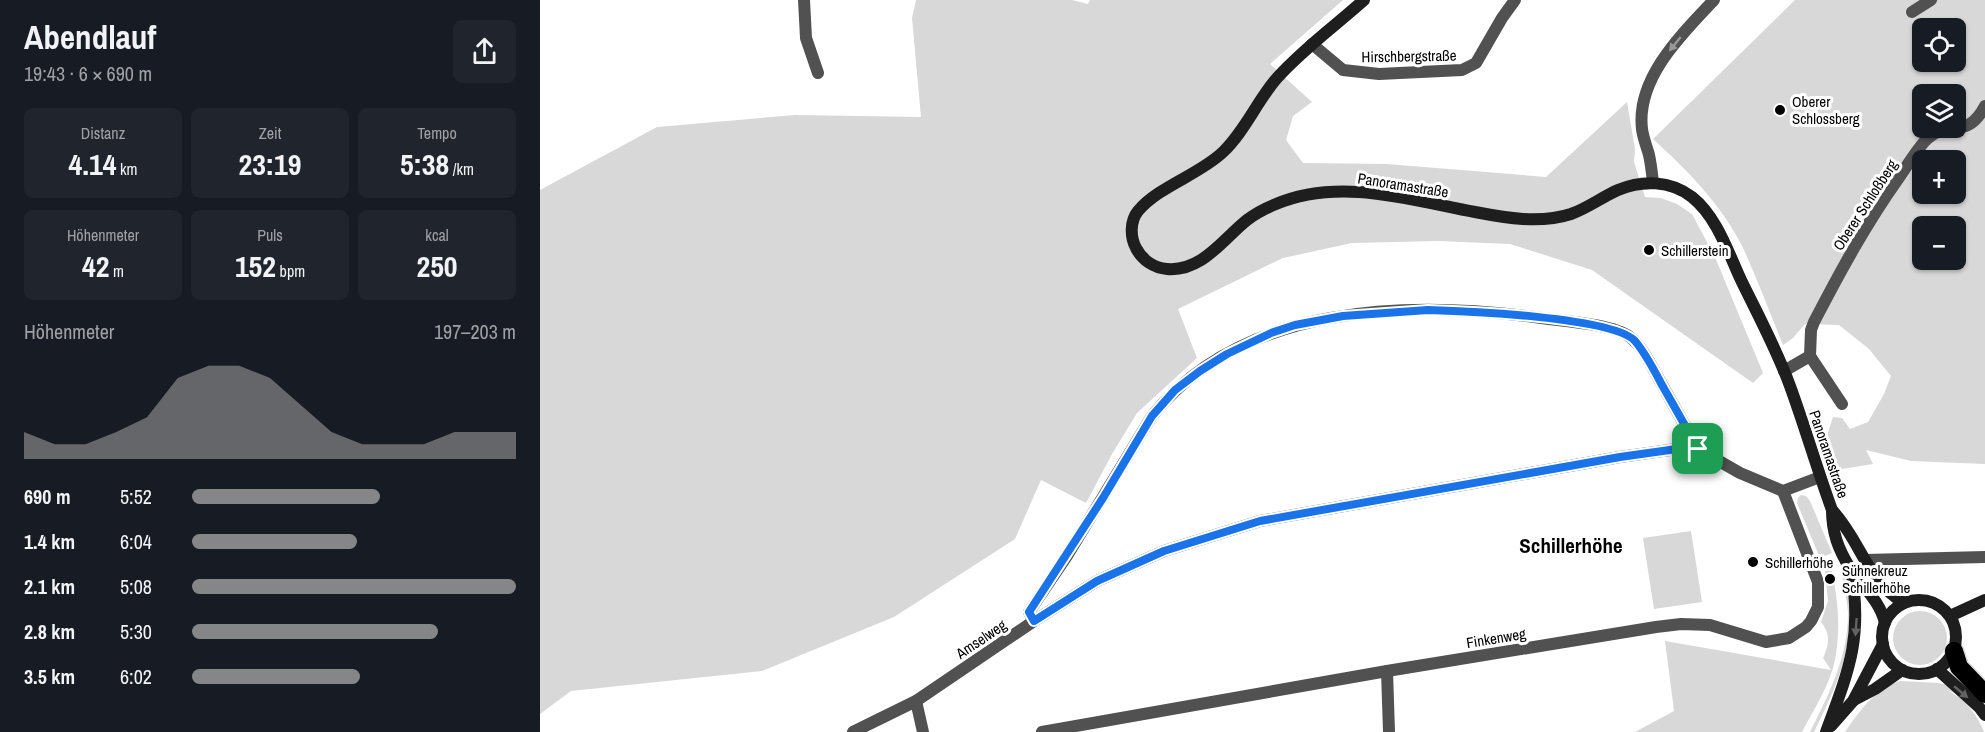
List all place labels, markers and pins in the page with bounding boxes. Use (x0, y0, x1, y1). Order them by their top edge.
place label: Oberer Schlossberg (1792, 91, 1860, 129)
marker: Oberer Schlossberg (1773, 103, 1787, 117)
place label: Schillerstein (1661, 240, 1729, 261)
marker: Schillerstein (1642, 243, 1656, 257)
pin (1672, 423, 1723, 474)
place label: Schillerhöhe (1765, 552, 1834, 573)
marker: Schillerhöhe (1746, 555, 1760, 569)
place label: Sühnekreuz Schillerhöhe (1842, 560, 1911, 598)
marker: Sühnekreuz Schillerhöhe (1823, 572, 1837, 586)

